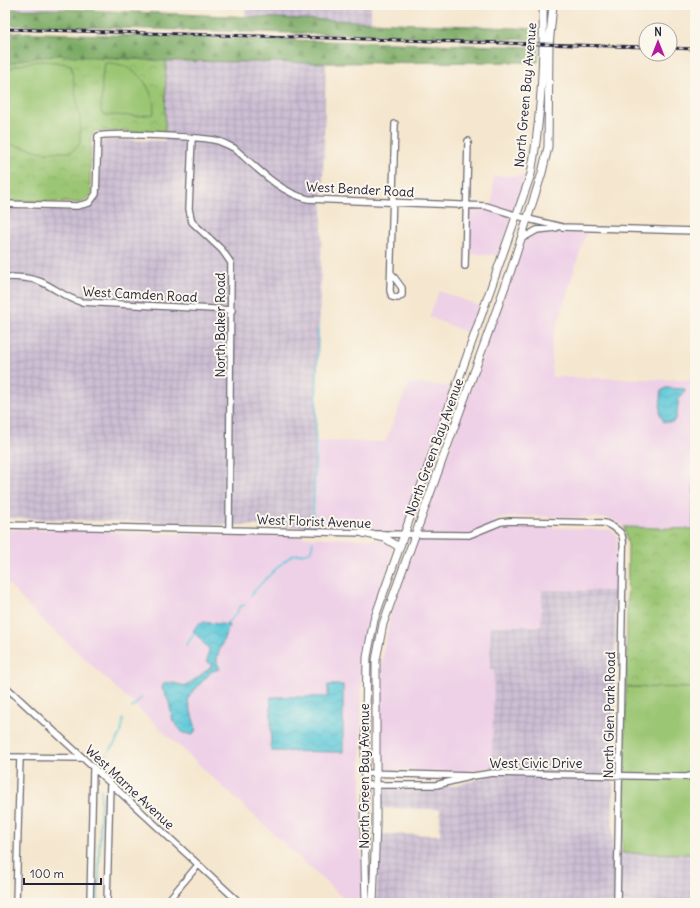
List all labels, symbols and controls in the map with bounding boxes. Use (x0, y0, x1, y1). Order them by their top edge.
street label: North Green Bay Avenue (511, 22, 540, 168)
north arrow (638, 22, 678, 62)
text: N (654, 25, 662, 39)
street label: West Bender Road (305, 178, 415, 201)
street label: North Baker Road (212, 272, 229, 377)
street label: West Camden Road (82, 283, 198, 306)
street label: North Green Bay Avenue (402, 376, 467, 518)
street label: West Florist Avenue (256, 511, 371, 532)
street label: North Glen Park Road (600, 651, 619, 779)
street label: North Green Bay Avenue (356, 703, 373, 849)
street label: West Marne Avenue (81, 742, 178, 833)
street label: West Civic Drive (490, 755, 582, 772)
scale bar (24, 860, 101, 886)
text: 100 m (30, 866, 64, 881)

